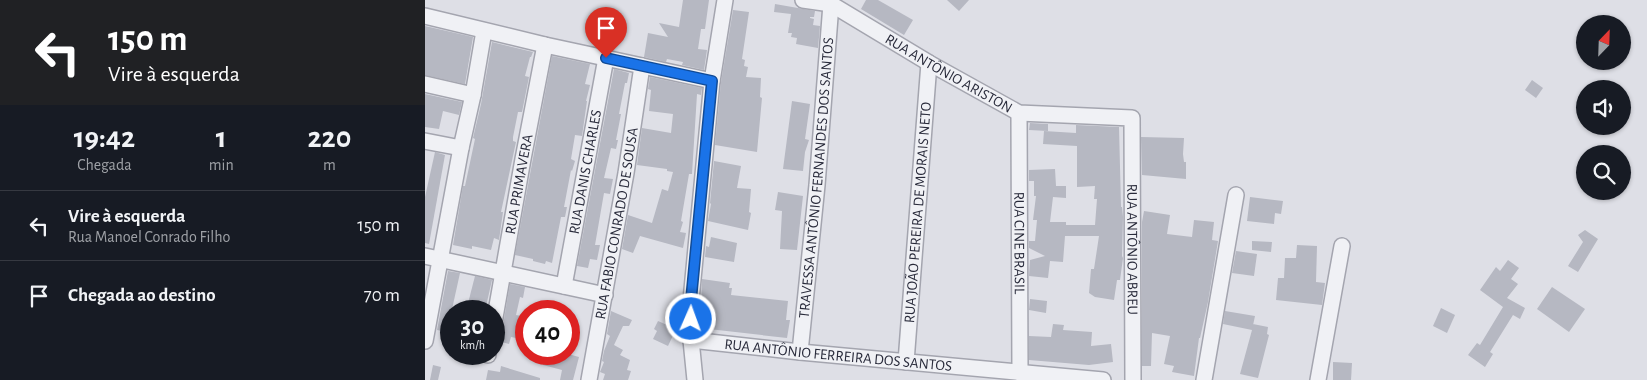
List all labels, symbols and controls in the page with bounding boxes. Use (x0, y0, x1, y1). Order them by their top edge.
pin (585, 7, 627, 58)
icon: arrive (592, 14, 620, 42)
north arrow (1576, 15, 1631, 70)
map controls (1576, 15, 1631, 200)
icon: left (25, 20, 90, 85)
text: 150 m (108, 22, 188, 57)
street label: RUA ANTÔNIO ARISTON (883, 31, 1015, 115)
street label: TRAVESSA ANTÔNIO FERNANDES DOS SANTOS (796, 37, 836, 319)
text: Vire à esquerda (108, 63, 240, 85)
button: sound (1576, 80, 1631, 135)
street label: RUA JOÃO PEREIRA DE MORAIS NETO (902, 101, 933, 324)
street label: RUA DANIS CHARLES (566, 109, 604, 235)
text: 19:42 (74, 123, 135, 153)
text: 1 (216, 123, 227, 153)
text: 220 (307, 123, 351, 153)
street label: RUA FABIO CONRADO DE SOUSA (592, 126, 640, 321)
street label: RUA PRIMAVERA (502, 133, 535, 235)
button: search (1576, 145, 1631, 200)
text: Chegada (77, 157, 132, 173)
text: min (209, 157, 234, 173)
text: m (323, 157, 336, 173)
street label: RUA ANTÔNIO ABREU (1125, 184, 1141, 315)
street label: RUA CINE BRASIL (1012, 192, 1027, 295)
text: Vire à esquerda (68, 207, 185, 226)
icon: left (25, 212, 53, 240)
text: 150 m (357, 216, 400, 235)
text: Rua Manoel Conrado Filho (68, 229, 230, 245)
icon: arrive (25, 282, 53, 310)
text: Chegada ao destino (68, 286, 216, 305)
text: 70 m (364, 286, 400, 305)
position arrow (664, 292, 716, 344)
speed limit sign: 40 (515, 300, 580, 365)
text: 30 (461, 314, 484, 339)
street label: RUA ANTÔNIO FERREIRA DOS SANTOS (724, 336, 953, 374)
text: km/h (460, 339, 485, 351)

